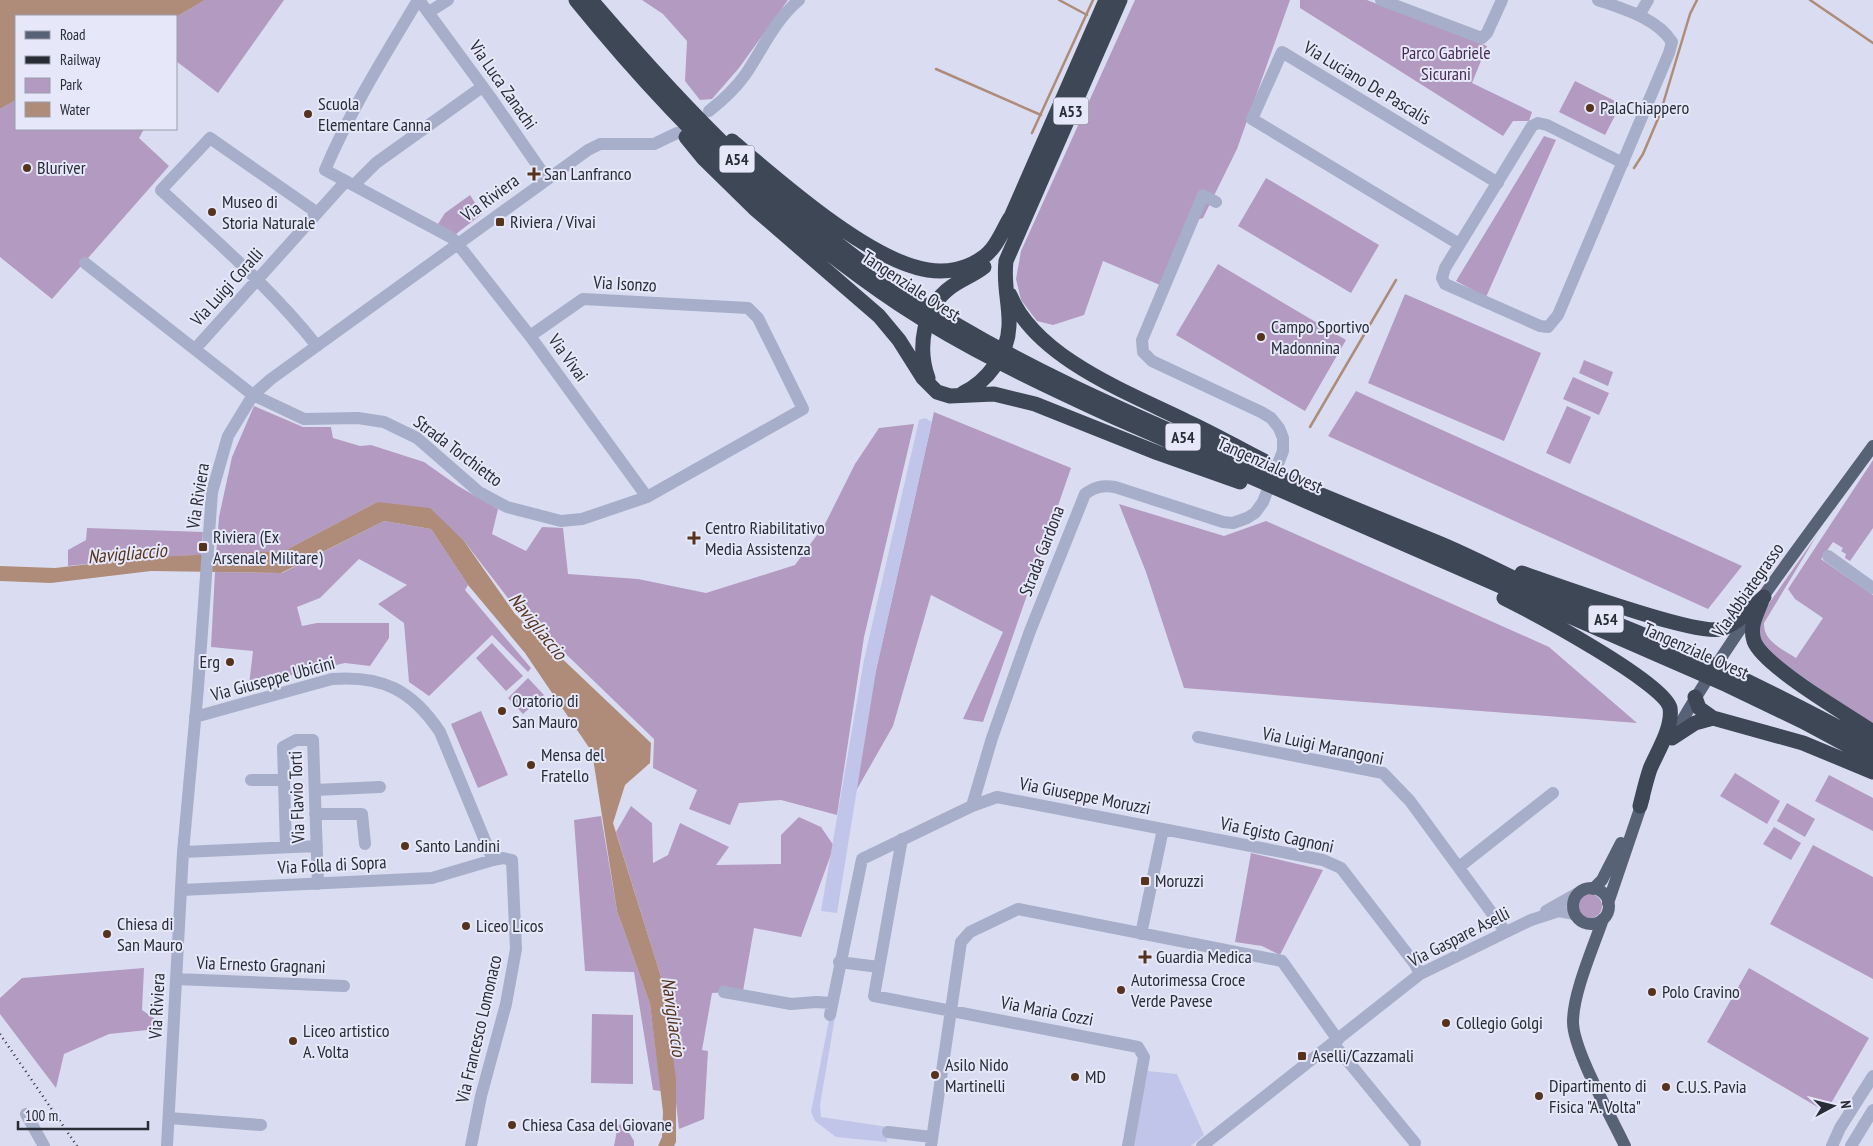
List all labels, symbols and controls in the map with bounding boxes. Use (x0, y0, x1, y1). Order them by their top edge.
legend (15, 15, 178, 130)
text: Road (60, 25, 86, 44)
street label: Via Luca Zanachi (464, 35, 543, 134)
street label: Via Luciano De Pascalis (1298, 35, 1435, 130)
park label: Parco Gabriele Sicurani (1401, 41, 1491, 85)
text: Railway (60, 50, 101, 69)
text: Park (60, 75, 82, 94)
place label: Scuola Elementare Canna (318, 92, 431, 136)
place label: PalaChiappero (1600, 96, 1690, 119)
road number: A53 (1054, 98, 1088, 124)
text: Water (60, 100, 91, 119)
marker: PalaChiappero (1584, 102, 1596, 114)
marker: Scuola Elementare Canna (302, 108, 314, 120)
road number: A54 (720, 146, 754, 172)
place label: Bluriver (37, 156, 86, 179)
marker: Bluriver (21, 162, 33, 174)
place label: San Lanfranco (544, 162, 632, 185)
marker: San Lanfranco (528, 168, 540, 180)
street label: Via Riviera (455, 169, 523, 227)
place label: Museo di Storia Naturale (222, 190, 316, 234)
marker: Museo di Storia Naturale (206, 206, 218, 218)
place label: Riviera / Vivai (510, 210, 596, 233)
marker: Riviera / Vivai (494, 216, 506, 228)
street label: Via Luigi Coralli (185, 243, 268, 331)
street label: Tangenziale Ovest (858, 245, 965, 326)
street label: Via Isonzo (592, 270, 657, 297)
place label: Campo Sportivo Madonnina (1271, 315, 1370, 359)
street label: Via Vivai (543, 329, 593, 386)
marker: Campo Sportivo Madonnina (1255, 331, 1267, 343)
street label: Strada Torchietto (409, 410, 507, 492)
road number: A54 (1166, 424, 1200, 451)
street label: Tangenziale Ovest (1214, 431, 1326, 498)
street label: Via Riviera (181, 461, 214, 531)
street label: Strada Gardona (1014, 502, 1069, 599)
place label: Centro Riabilitativo Media Assistenza (705, 516, 825, 560)
place label: Riviera (Ex Arsenale Militare) (213, 525, 323, 569)
marker: Centro Riabilitativo Media Assistenza (687, 531, 701, 545)
water label: Navigliaccio (86, 537, 169, 568)
street label: Via Abbiategrasso (1706, 538, 1789, 642)
marker: Riviera (Ex Arsenale Militare) (197, 541, 209, 553)
water label: Navigliaccio (504, 588, 573, 666)
road number: A54 (1588, 606, 1624, 632)
street label: Tangenziale Ovest (1640, 617, 1752, 684)
place label: Erg (200, 650, 220, 673)
street label: Via Giuseppe Ubicini (207, 651, 337, 706)
marker: Erg (224, 656, 236, 668)
place label: Oratorio di San Mauro (512, 689, 579, 733)
marker: Oratorio di San Mauro (496, 705, 508, 717)
street label: Via Luigi Marangoni (1259, 721, 1386, 770)
place label: Mensa del Fratello (541, 743, 605, 787)
street label: Via Flavio Torti (283, 750, 310, 845)
marker: Mensa del Fratello (525, 759, 537, 771)
street label: Via Giuseppe Moruzzi (1017, 771, 1153, 819)
street label: Via Egisto Cagnoni (1217, 811, 1336, 858)
place label: Santo Landini (415, 834, 500, 857)
marker: Santo Landini (399, 840, 411, 852)
street label: Via Folla di Sopra (276, 850, 387, 879)
place label: Moruzzi (1155, 869, 1204, 892)
marker: Moruzzi (1139, 875, 1151, 887)
street label: Via Gaspare Aselli (1403, 901, 1513, 972)
place label: Chiesa di San Mauro (117, 912, 183, 956)
place label: Liceo Licos (476, 914, 544, 937)
marker: Liceo Licos (460, 920, 472, 932)
marker: Chiesa di San Mauro (101, 928, 113, 940)
place label: Guardia Medica (1156, 945, 1252, 968)
marker: Guardia Medica (1138, 950, 1152, 964)
street label: Via Ernesto Gragnani (195, 951, 326, 978)
street label: Via Francesco Lomonaco (450, 953, 507, 1106)
place label: Autorimessa Croce Verde Pavese (1130, 968, 1245, 1012)
street label: Via Riviera (143, 972, 170, 1041)
water label: Navigliaccio (657, 976, 692, 1060)
place label: Polo Cravino (1662, 980, 1740, 1003)
marker: Autorimessa Croce Verde Pavese (1115, 984, 1127, 996)
marker: Polo Cravino (1646, 986, 1658, 998)
street label: Via Maria Cozzi (998, 990, 1095, 1031)
place label: Collegio Golgi (1456, 1011, 1543, 1034)
marker: Collegio Golgi (1440, 1017, 1452, 1029)
place label: Liceo artistico A. Volta (303, 1019, 390, 1063)
marker: Liceo artistico A. Volta (287, 1035, 299, 1047)
place label: Aselli/Cazzamali (1312, 1044, 1414, 1067)
marker: Aselli/Cazzamali (1296, 1050, 1308, 1062)
place label: Asilo Nido Martinelli (945, 1053, 1009, 1097)
place label: MD (1085, 1065, 1106, 1088)
marker: Asilo Nido Martinelli (929, 1069, 941, 1081)
marker: MD (1069, 1071, 1081, 1083)
place label: Dipartimento di Fisica "A. Volta" (1549, 1074, 1647, 1118)
place label: C.U.S. Pavia (1676, 1075, 1747, 1098)
marker: C.U.S. Pavia (1660, 1081, 1672, 1093)
north arrow (1808, 1081, 1858, 1131)
marker: Dipartimento di Fisica "A. Volta" (1533, 1090, 1545, 1102)
scale bar (18, 1098, 148, 1130)
text: N (1837, 1100, 1855, 1109)
text: 100 m (25, 1106, 58, 1125)
place label: Chiesa Casa del Giovane (522, 1113, 672, 1136)
marker: Chiesa Casa del Giovane (506, 1119, 518, 1131)

